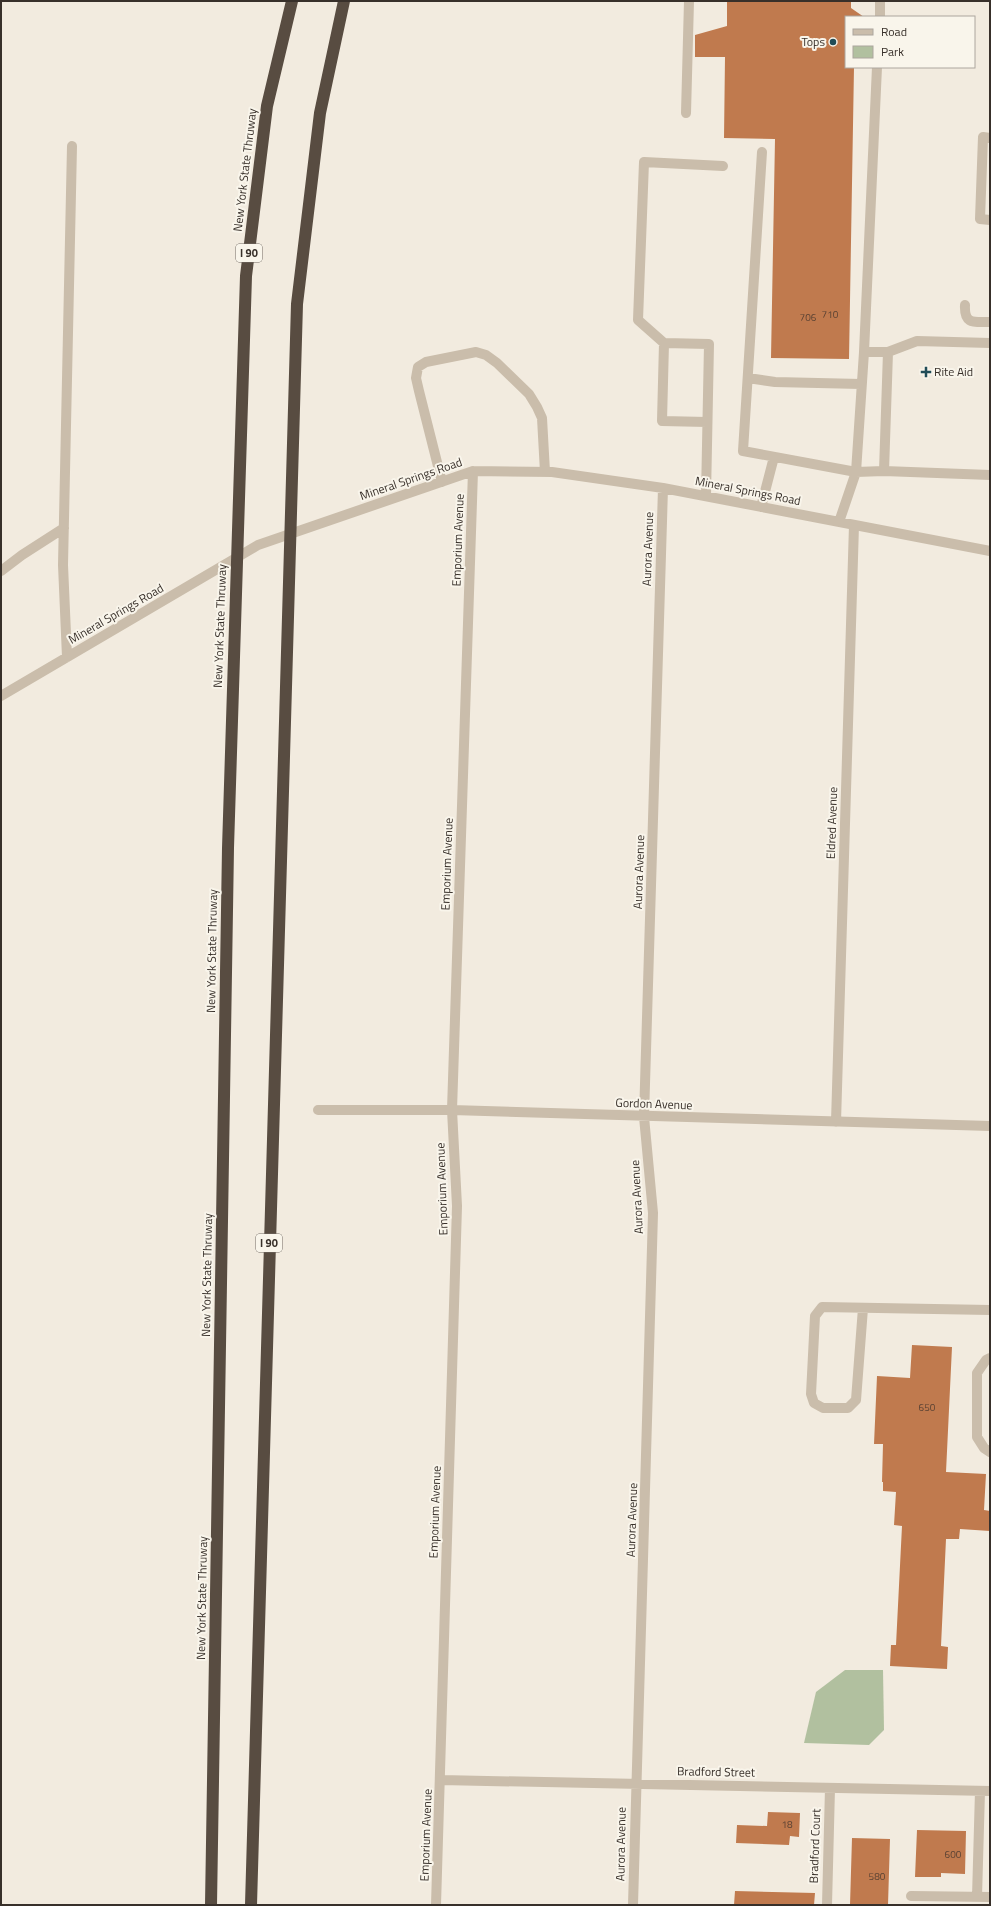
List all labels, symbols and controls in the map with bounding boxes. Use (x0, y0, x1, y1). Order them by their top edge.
legend (845, 16, 975, 68)
text: Road (881, 22, 907, 41)
place label: Tops (802, 32, 825, 51)
marker: Tops (828, 37, 838, 47)
text: Park (881, 42, 904, 61)
street label: New York State Thruway (228, 107, 262, 233)
road number: I 90 (236, 244, 262, 262)
house number: 710 (822, 307, 839, 322)
house number: 706 (800, 310, 817, 325)
place label: Rite Aid (934, 362, 973, 381)
marker: Rite Aid (921, 367, 931, 377)
street label: Mineral Springs Road (357, 452, 465, 505)
street label: Mineral Springs Road (694, 471, 803, 510)
street label: Emporium Avenue (446, 493, 469, 587)
street label: Aurora Avenue (637, 512, 658, 586)
street label: New York State Thruway (208, 564, 231, 688)
street label: Mineral Springs Road (65, 579, 167, 649)
street label: Eldred Avenue (821, 786, 842, 859)
street label: Emporium Avenue (435, 817, 458, 911)
street label: Aurora Avenue (628, 835, 649, 909)
street label: New York State Thruway (201, 889, 222, 1013)
street label: Gordon Avenue (615, 1093, 693, 1114)
street label: Emporium Avenue (430, 1142, 453, 1236)
street label: Aurora Avenue (625, 1159, 648, 1235)
street label: New York State Thruway (196, 1213, 217, 1337)
road number: I 90 (256, 1234, 282, 1252)
house number: 650 (919, 1400, 936, 1415)
street label: Emporium Avenue (423, 1465, 446, 1559)
street label: Aurora Avenue (621, 1483, 642, 1557)
street label: New York State Thruway (191, 1536, 212, 1660)
street label: Bradford Street (677, 1761, 756, 1782)
street label: Emporium Avenue (414, 1788, 437, 1882)
street label: Aurora Avenue (610, 1807, 631, 1881)
street label: Bradford Court (804, 1808, 825, 1884)
house number: 18 (781, 1817, 793, 1832)
house number: 600 (945, 1847, 962, 1862)
house number: 580 (869, 1869, 886, 1884)

